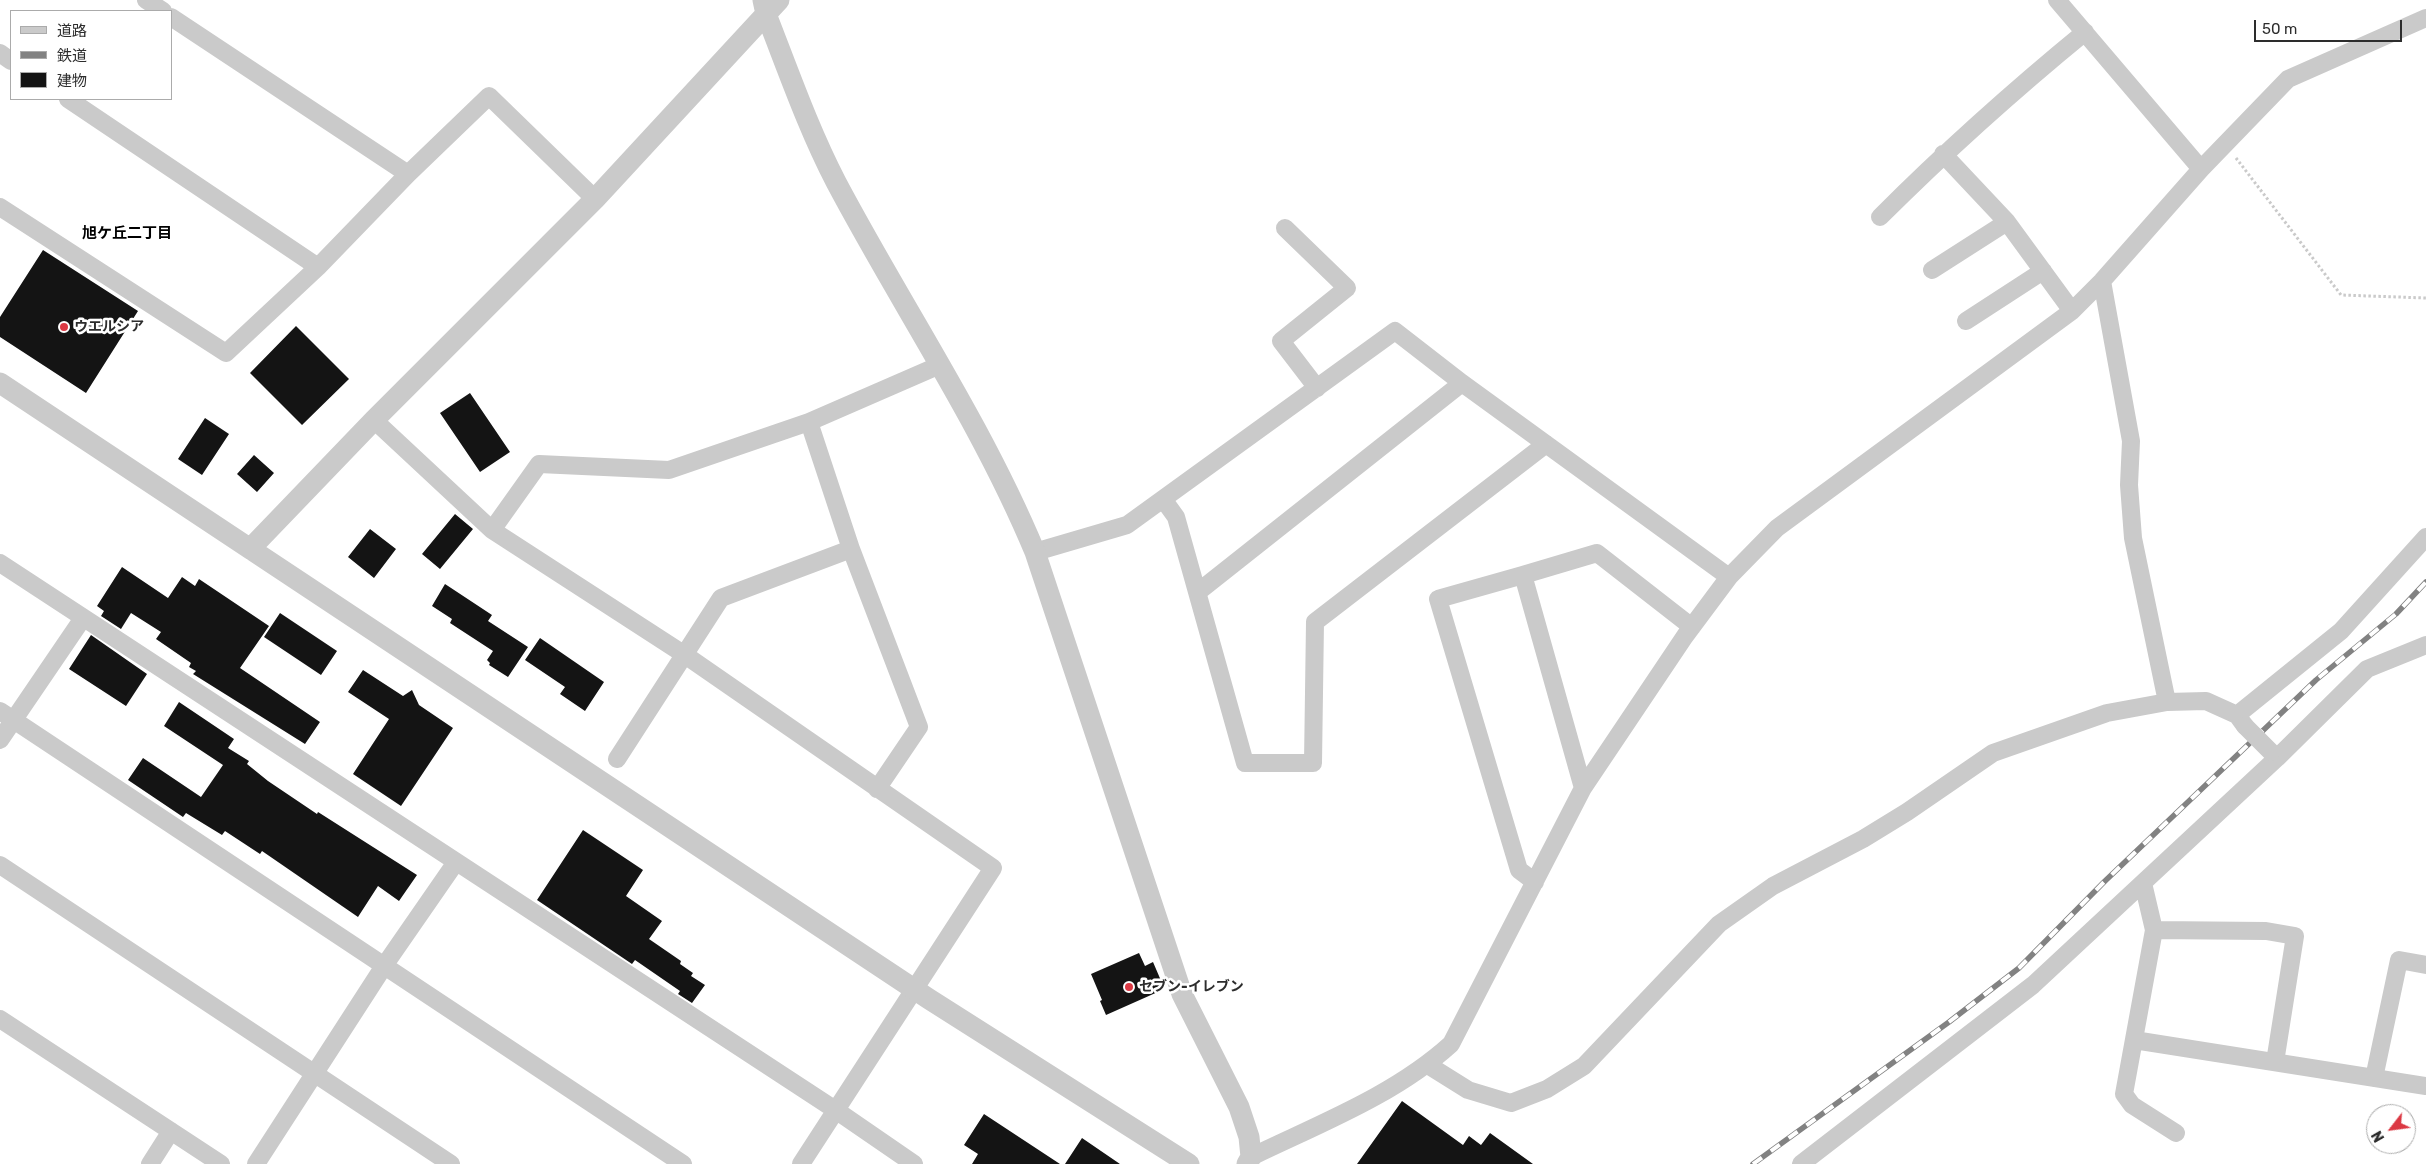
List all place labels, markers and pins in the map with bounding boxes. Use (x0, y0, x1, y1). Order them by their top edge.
place label: ウエルシア (74, 319, 144, 335)
marker: ウエルシア (58, 321, 70, 333)
place label: セブン-イレブン (1139, 979, 1244, 995)
marker: セブン-イレブン (1123, 981, 1135, 993)

